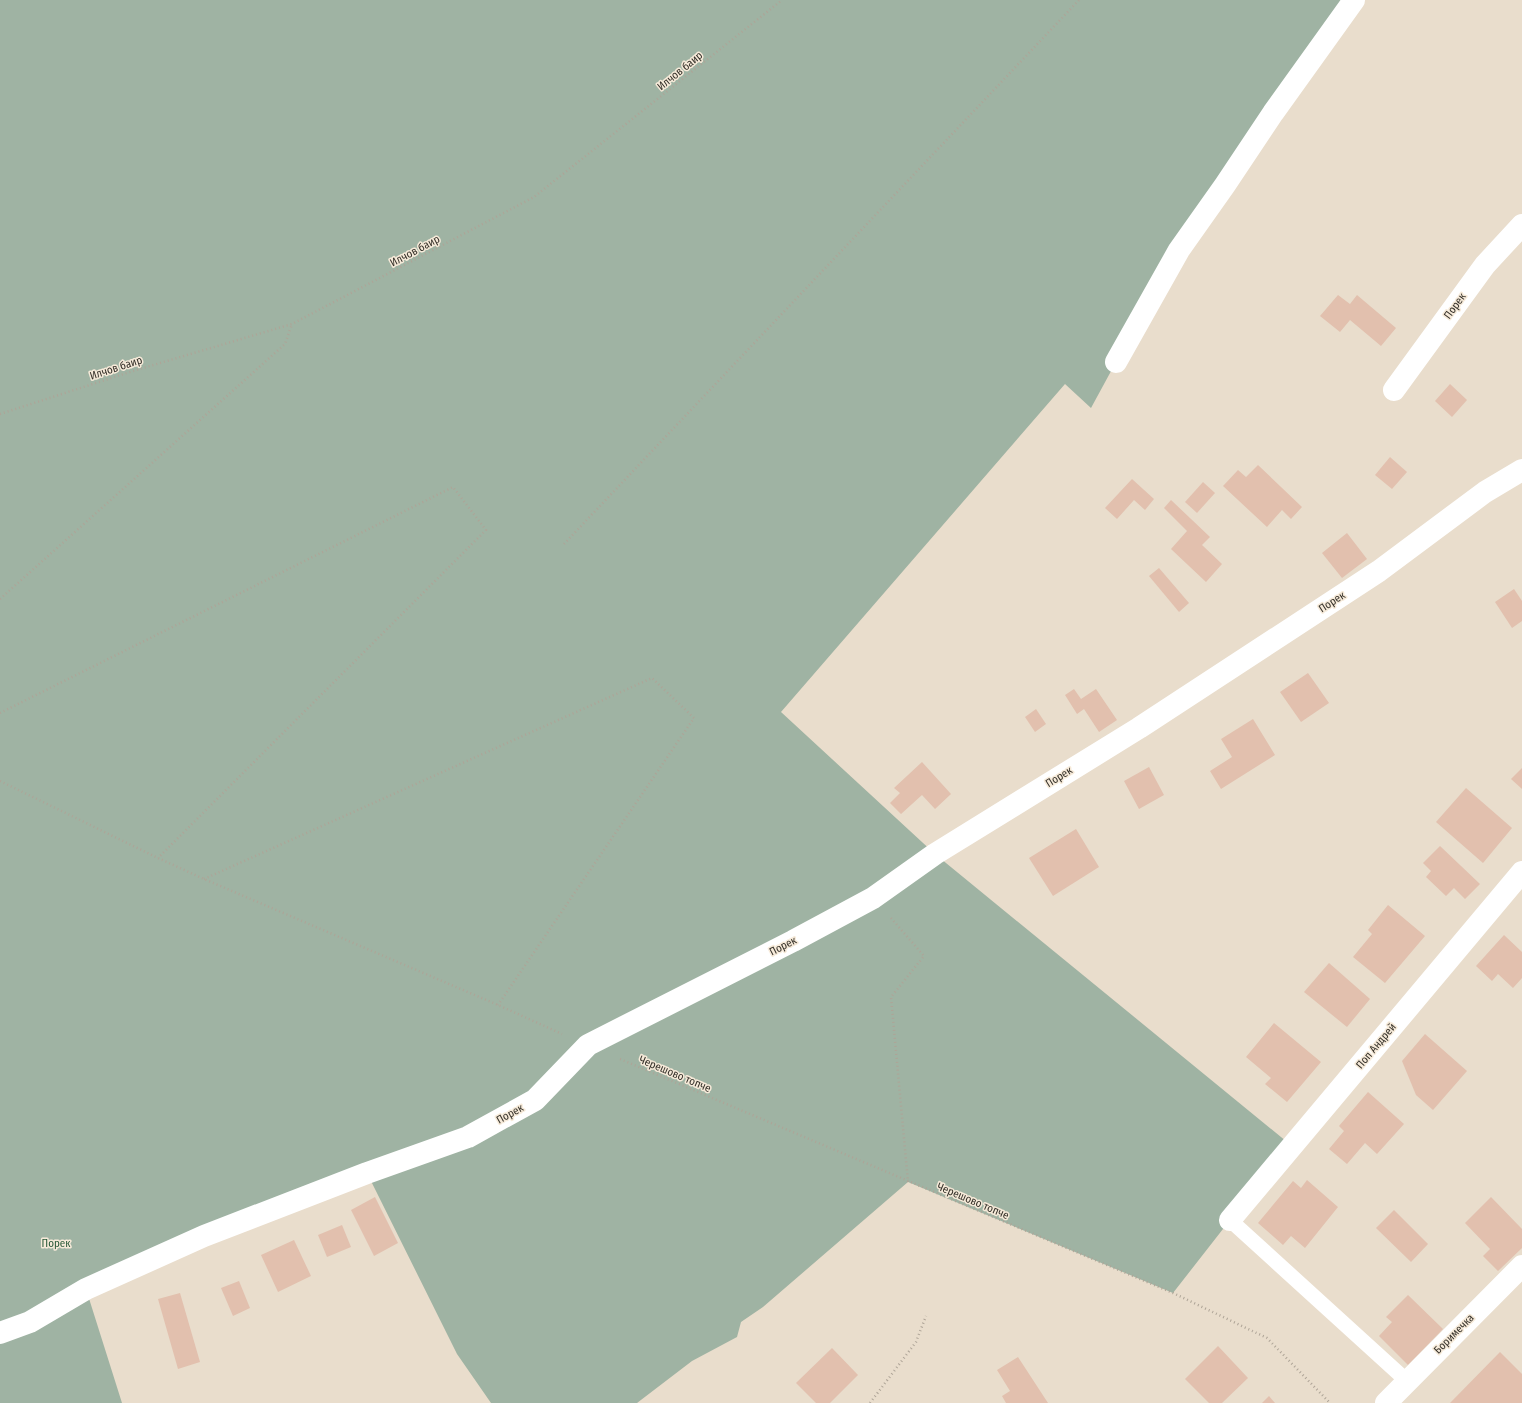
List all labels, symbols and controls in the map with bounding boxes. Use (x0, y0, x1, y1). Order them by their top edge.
street label: Илчов баир (655, 49, 705, 93)
street label: Илчов баир (388, 232, 442, 270)
street label: Порек (1441, 290, 1469, 322)
street label: Илчов баир (88, 353, 144, 383)
street label: Порек (1316, 588, 1348, 615)
street label: Порек (1043, 763, 1075, 790)
street label: Порек (767, 933, 800, 958)
street label: Поп Андрей (1353, 1021, 1399, 1071)
street label: Черешово топче (637, 1053, 713, 1095)
street label: Порек (494, 1101, 527, 1127)
street label: Черешово топче (935, 1180, 1011, 1222)
park label: Порек (42, 1237, 71, 1250)
street label: Боримечка (1431, 1311, 1477, 1357)

